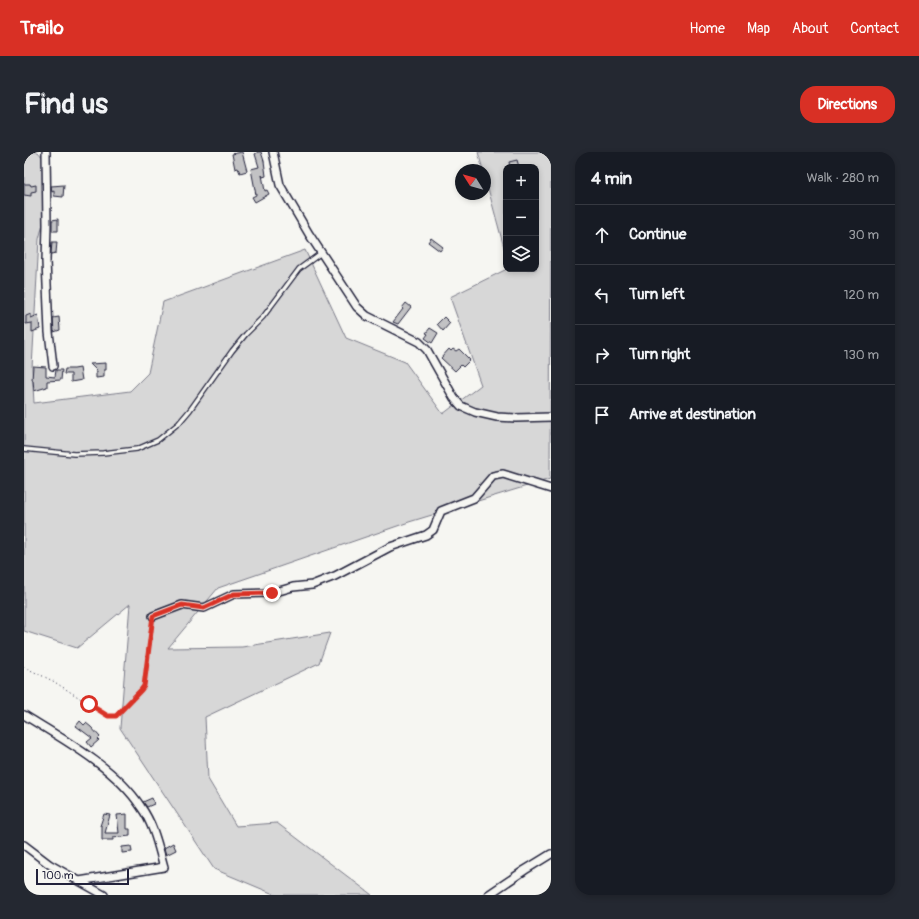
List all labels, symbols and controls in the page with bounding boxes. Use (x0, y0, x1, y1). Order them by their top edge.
text: Trailo (20, 16, 64, 40)
text: Home (690, 20, 725, 37)
text: Map (747, 20, 770, 37)
text: About (792, 20, 828, 37)
text: Contact (850, 20, 899, 37)
button: Directions (800, 86, 895, 123)
text: Find us (24, 87, 108, 122)
north arrow (455, 164, 491, 200)
map controls (503, 164, 539, 272)
button: + (503, 164, 539, 200)
text: 4 min (591, 168, 632, 189)
text: Walk · 280 m (806, 170, 879, 186)
button: − (503, 200, 539, 236)
icon: ahead (591, 224, 613, 246)
text: Continue (629, 225, 687, 244)
text: 30 m (849, 227, 879, 243)
button: layers (503, 236, 539, 272)
icon: left (591, 284, 613, 306)
text: Turn left (629, 285, 685, 304)
text: 120 m (843, 287, 879, 303)
icon: right (591, 344, 613, 366)
text: Turn right (629, 345, 690, 364)
text: 130 m (843, 347, 879, 363)
icon: arrive (591, 404, 613, 426)
text: Arrive at destination (629, 405, 756, 424)
route end (263, 584, 281, 602)
route start (80, 695, 98, 713)
scale bar (36, 867, 129, 886)
text: 100 m (42, 869, 73, 882)

